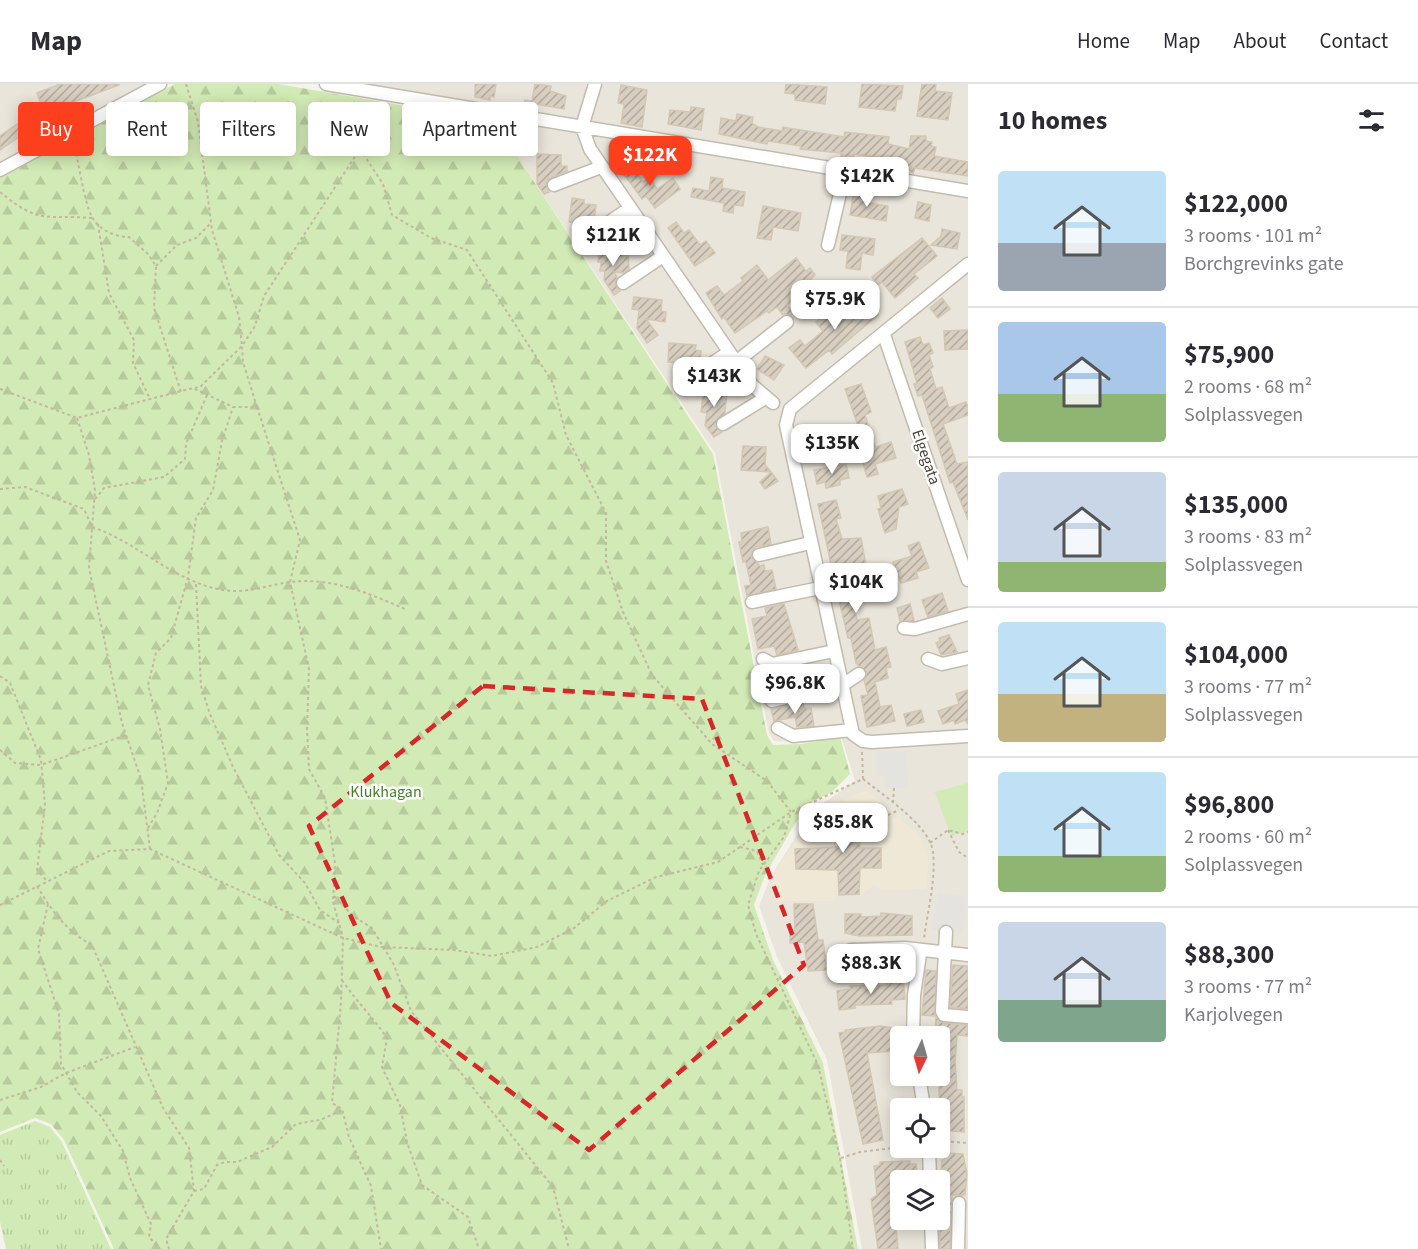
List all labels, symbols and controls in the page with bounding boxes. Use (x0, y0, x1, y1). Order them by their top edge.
text: Map (30, 21, 82, 61)
text: Home (1077, 26, 1130, 56)
text: Map (1163, 26, 1201, 56)
text: About (1234, 26, 1286, 56)
text: Contact (1319, 26, 1388, 56)
chip: Buy (18, 102, 94, 156)
chip: Rent (106, 102, 188, 156)
chip: Filters (200, 102, 296, 156)
chip: New (308, 102, 390, 156)
chip: Apartment (402, 102, 538, 156)
text: 10 homes (998, 102, 1107, 139)
icon: filters (1355, 104, 1388, 137)
pin: $122K (608, 136, 692, 187)
text: $122K (623, 141, 677, 169)
pin: $142K (825, 157, 909, 208)
text: $142K (840, 162, 894, 190)
text: $122,000 (1184, 185, 1288, 222)
icon: home (1046, 195, 1118, 267)
pin: $121K (571, 216, 655, 267)
text: $121K (586, 221, 640, 249)
text: 3 rooms · 101 m² (1184, 222, 1322, 250)
text: Borchgrevinks gate (1184, 250, 1344, 278)
pin: $75.9K (786, 280, 884, 331)
text: $75.9K (805, 285, 865, 313)
text: $75,900 (1184, 336, 1274, 373)
icon: home (1046, 346, 1118, 418)
pin: $143K (672, 357, 756, 408)
text: $143K (687, 362, 741, 390)
text: 2 rooms · 68 m² (1184, 373, 1312, 401)
text: Solplassvegen (1184, 401, 1303, 429)
pin: $135K (790, 424, 874, 475)
street label: Elgegata (906, 427, 946, 487)
text: $135K (805, 429, 859, 457)
text: $135,000 (1184, 486, 1288, 523)
icon: home (1046, 496, 1118, 568)
text: 3 rooms · 83 m² (1184, 523, 1312, 551)
text: Solplassvegen (1184, 551, 1303, 579)
pin: $104K (814, 563, 898, 614)
text: $104K (829, 568, 883, 596)
text: $104,000 (1184, 636, 1288, 673)
icon: home (1046, 646, 1118, 718)
pin: $96.8K (746, 664, 844, 715)
text: $96.8K (765, 669, 825, 697)
text: 3 rooms · 77 m² (1184, 673, 1312, 701)
text: Solplassvegen (1184, 701, 1303, 729)
park label: Klukhagan (350, 781, 422, 803)
text: $96,800 (1184, 786, 1274, 823)
icon: home (1046, 796, 1118, 868)
pin: $85.8K (794, 803, 892, 854)
text: $85.8K (813, 808, 873, 836)
text: 2 rooms · 60 m² (1184, 823, 1312, 851)
text: Solplassvegen (1184, 851, 1303, 879)
text: $88,300 (1184, 936, 1274, 973)
pin: $88.3K (822, 944, 920, 995)
icon: home (1046, 946, 1118, 1018)
text: $88.3K (841, 949, 901, 977)
text: 3 rooms · 77 m² (1184, 973, 1312, 1001)
text: Karjolvegen (1184, 1001, 1283, 1029)
north arrow (890, 1026, 950, 1086)
map controls (890, 1026, 950, 1230)
button: locate (890, 1098, 950, 1158)
button: layers (890, 1170, 950, 1230)

